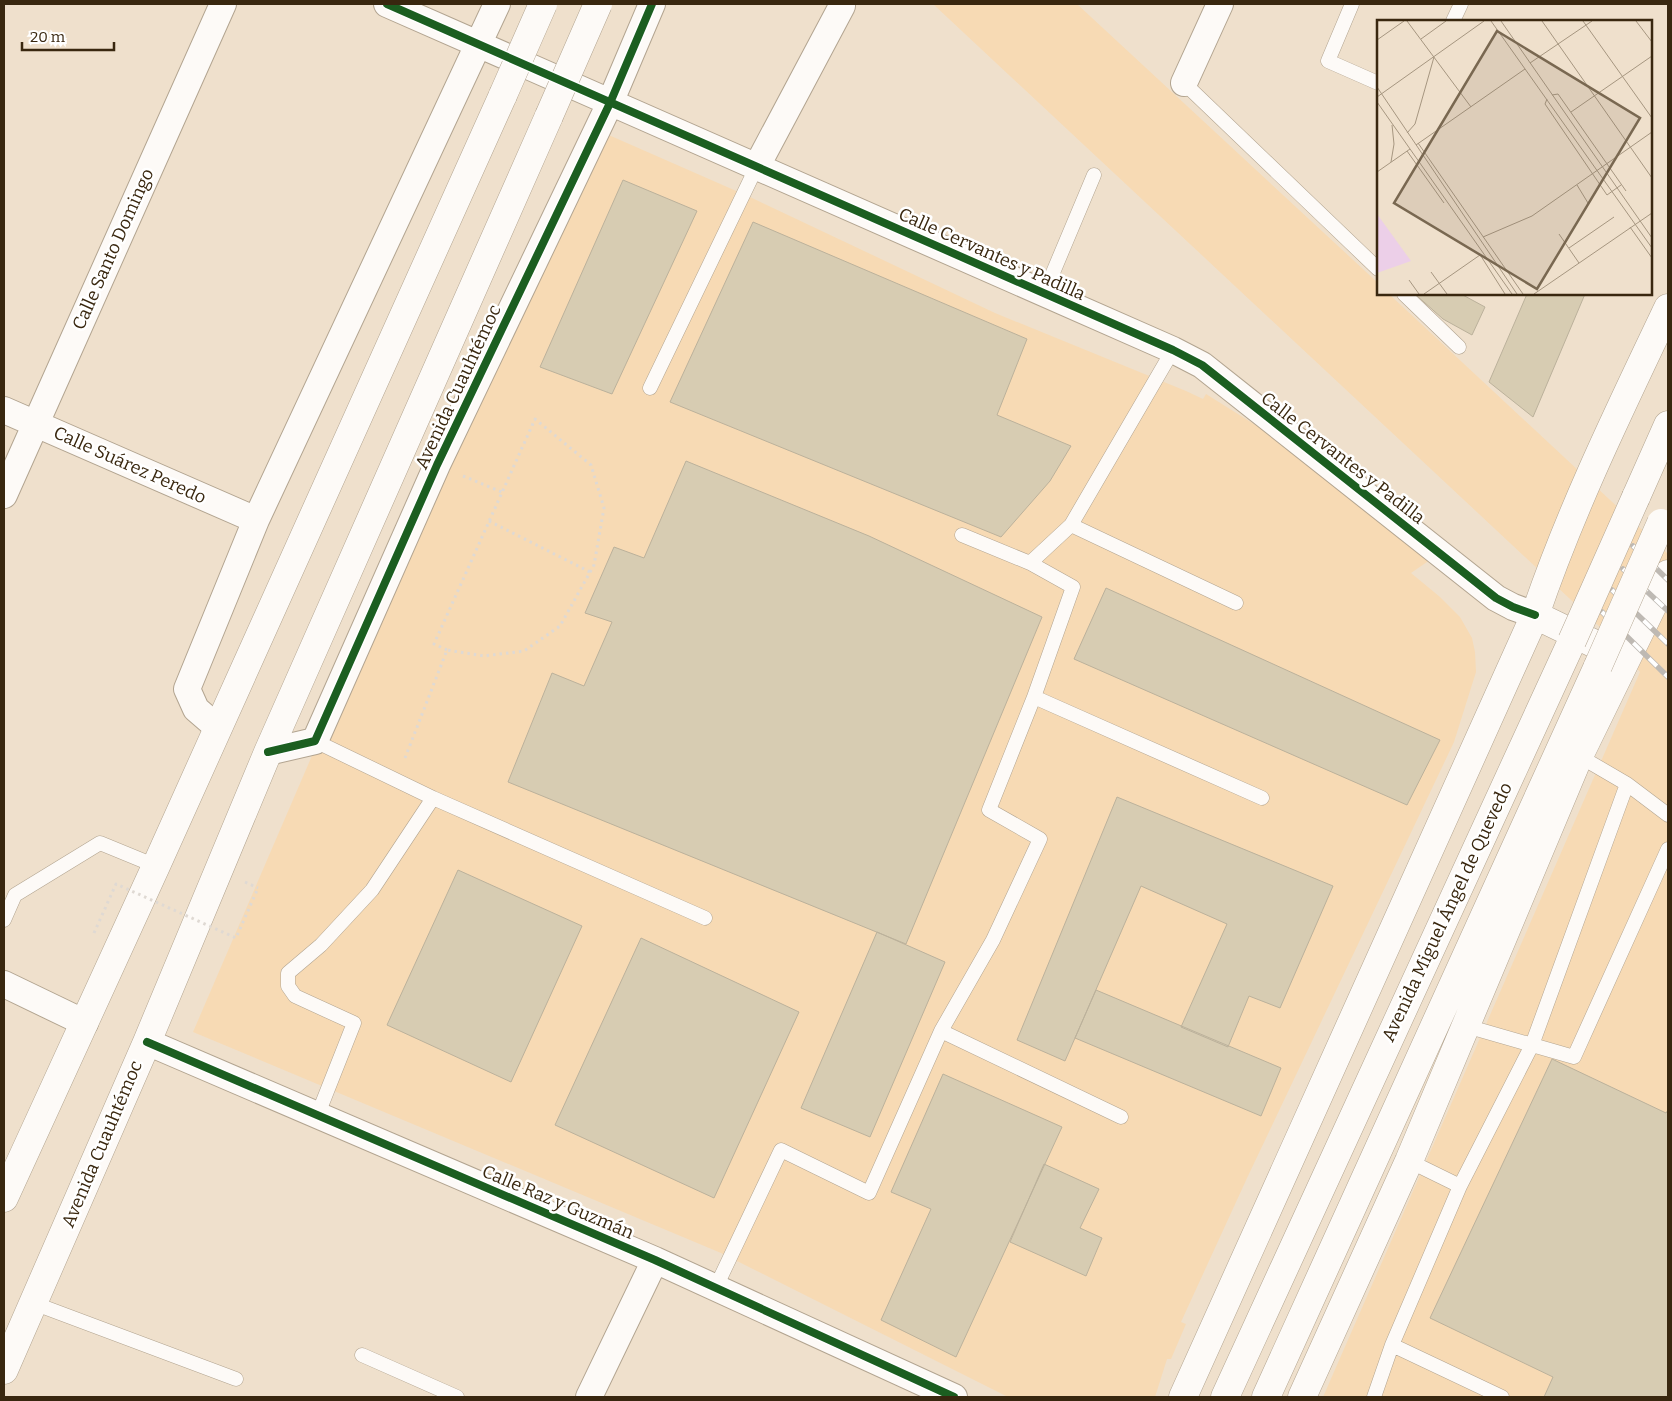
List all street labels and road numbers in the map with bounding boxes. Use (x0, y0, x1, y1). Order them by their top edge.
street label: Calle Santo Domingo (68, 165, 158, 333)
street label: Calle Cervantes y Padilla (895, 203, 1089, 305)
street label: Avenida Cuauhtémoc (410, 301, 506, 473)
street label: Calle Cervantes y Padilla (1257, 387, 1429, 529)
street label: Calle Suárez Peredo (50, 421, 210, 509)
street label: Avenida Miguel Ángel de Quevedo (1377, 779, 1517, 1045)
street label: Avenida Cuauhtémoc (57, 1057, 147, 1231)
street label: Calle Raz y Guzmán (479, 1160, 638, 1244)

